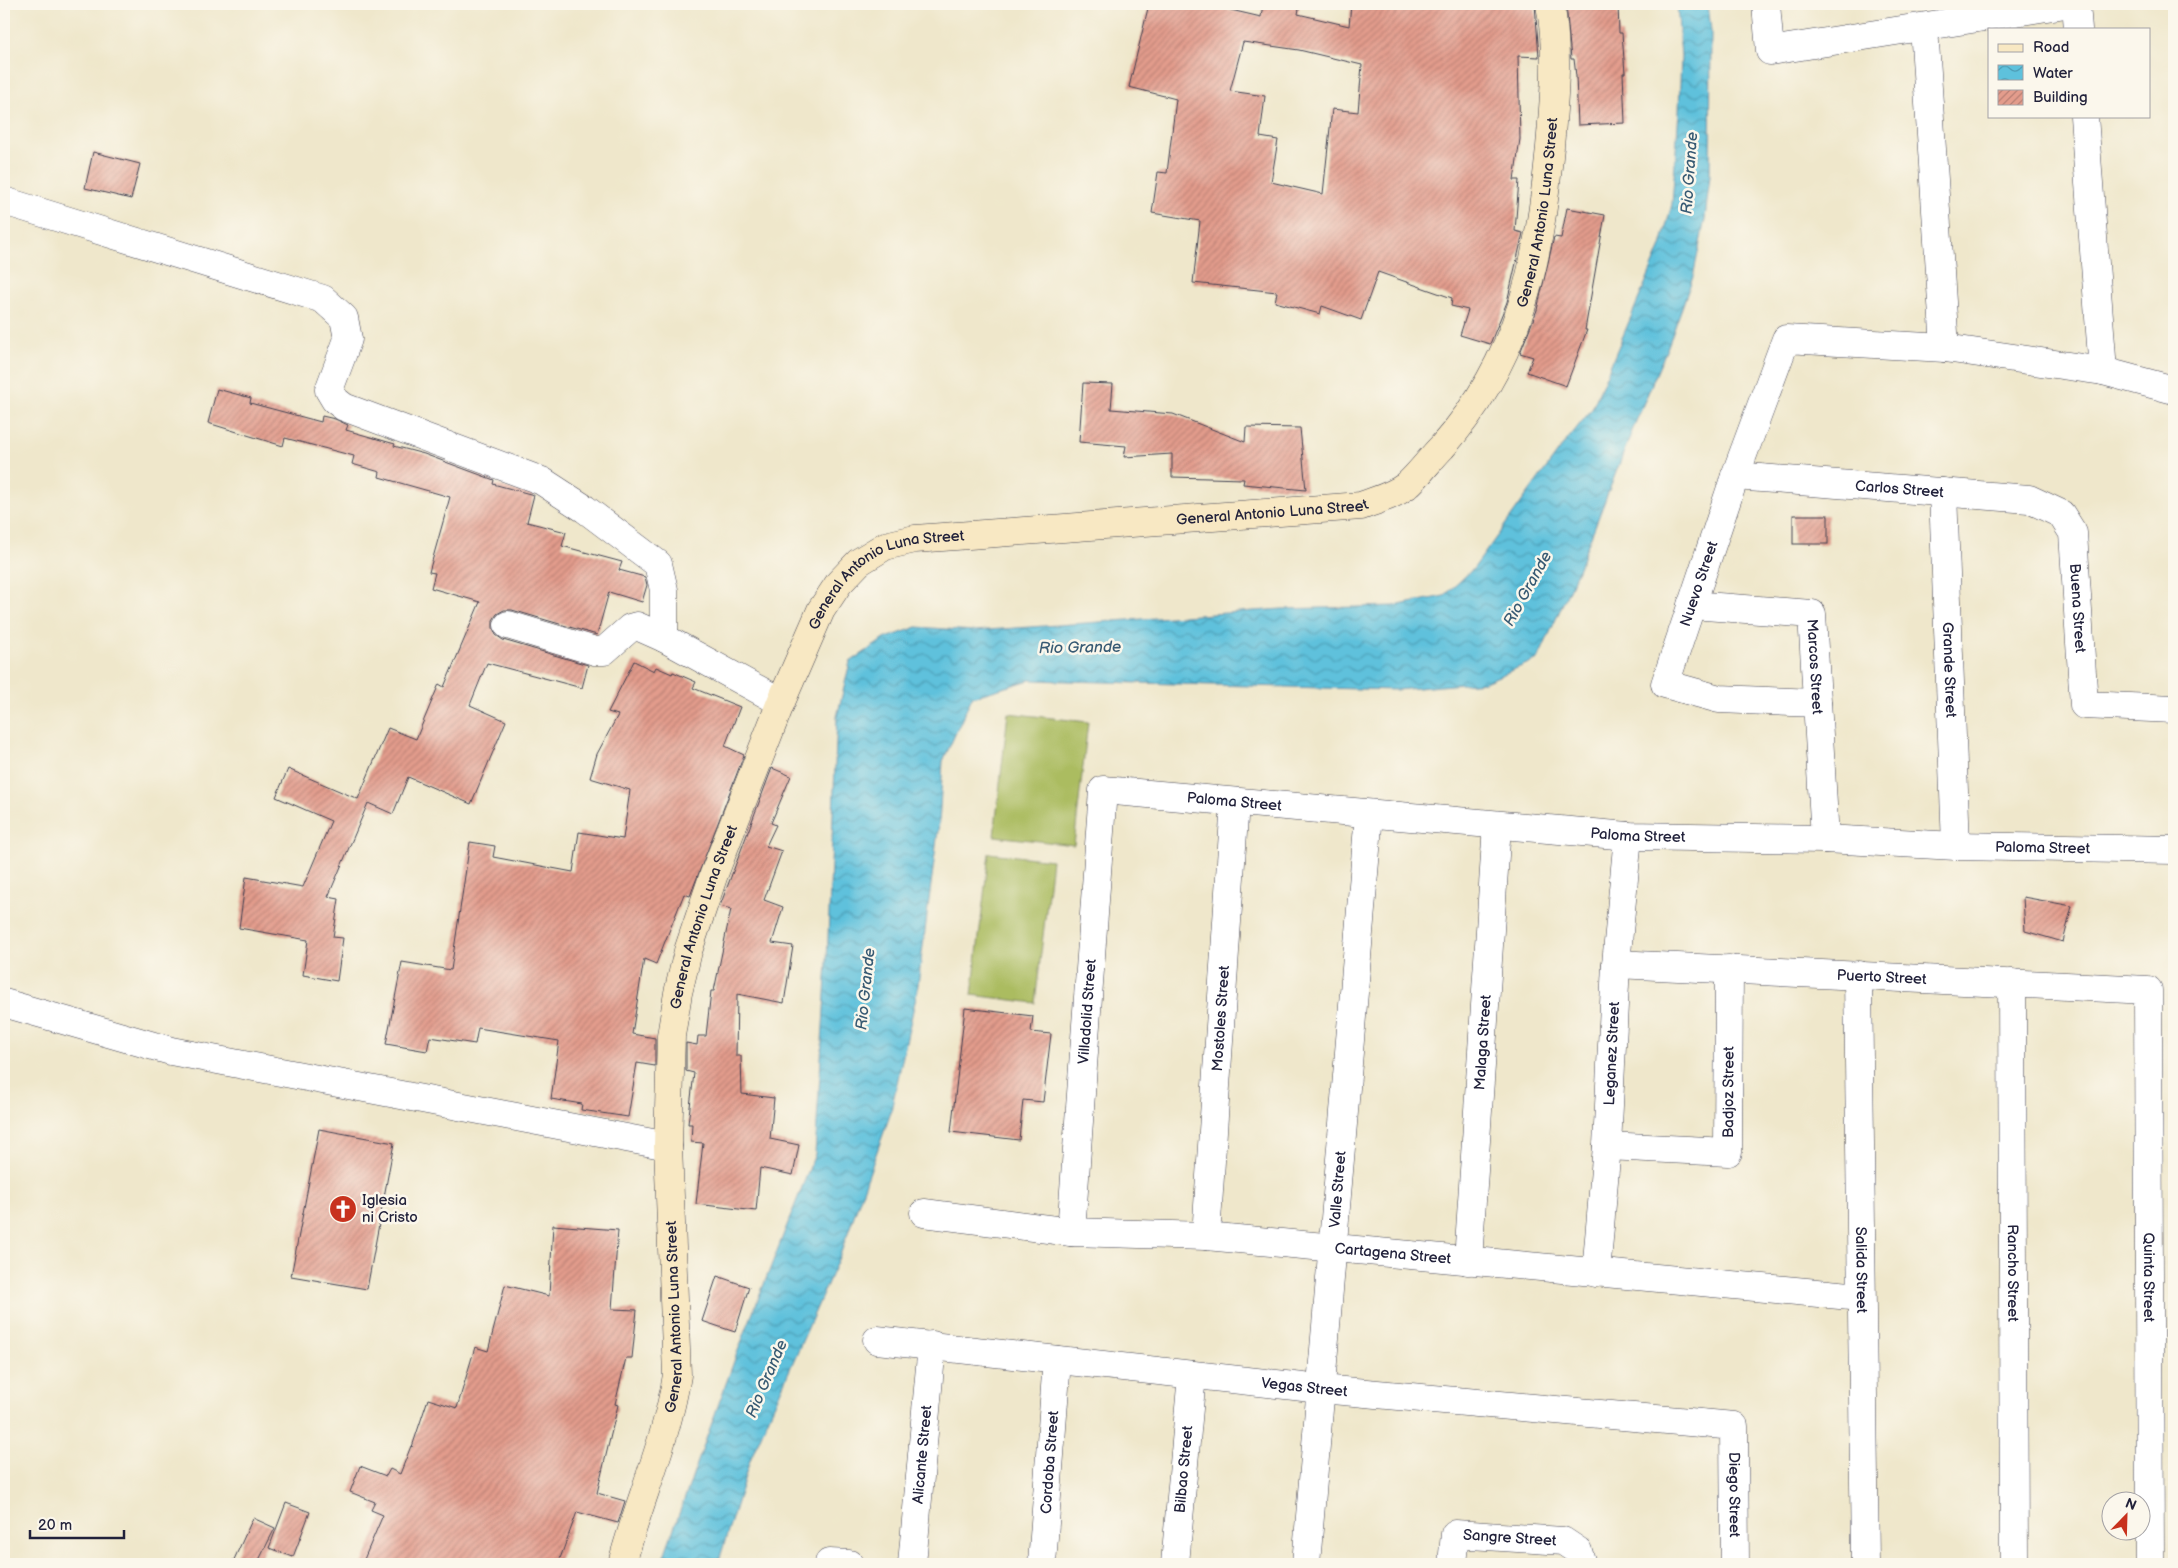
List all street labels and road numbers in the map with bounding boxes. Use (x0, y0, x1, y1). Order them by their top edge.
street label: General Antonio Luna Street (1512, 116, 1562, 310)
street label: Carlos Street (1854, 476, 1945, 502)
street label: General Antonio Luna Street (1175, 494, 1371, 529)
street label: General Antonio Luna Street (804, 526, 965, 633)
street label: Nuevo Street (1676, 538, 1722, 629)
street label: Buena Street (2065, 563, 2090, 654)
street label: Marcos Street (1803, 618, 1827, 715)
street label: Grande Street (1938, 622, 1961, 719)
street label: Paloma Street (1186, 788, 1283, 815)
street label: General Antonio Luna Street (666, 822, 742, 1010)
street label: Paloma Street (1590, 823, 1686, 846)
street label: Paloma Street (1995, 837, 2091, 858)
street label: Villadolid Street (1074, 958, 1100, 1065)
street label: Mostoles Street (1208, 964, 1234, 1072)
street label: Puerto Street (1836, 965, 1927, 989)
street label: Malaga Street (1470, 994, 1495, 1091)
street label: Leganez Street (1600, 1001, 1624, 1106)
street label: Badjoz Street (1719, 1046, 1738, 1138)
street label: Valle Street (1325, 1150, 1350, 1229)
street label: General Antonio Luna Street (660, 1220, 687, 1415)
street label: Rancho Street (2003, 1224, 2023, 1322)
street label: Salida Street (1851, 1227, 1872, 1314)
street label: Quinta Street (2139, 1232, 2159, 1323)
street label: Cartagena Street (1334, 1239, 1452, 1268)
street label: Vegas Street (1260, 1373, 1349, 1401)
street label: Alicante Street (908, 1404, 936, 1505)
street label: Cordoba Street (1036, 1410, 1063, 1515)
street label: Bilbao Street (1170, 1424, 1197, 1514)
street label: Diego Street (1725, 1452, 1744, 1538)
street label: Sangre Street (1462, 1525, 1558, 1550)

